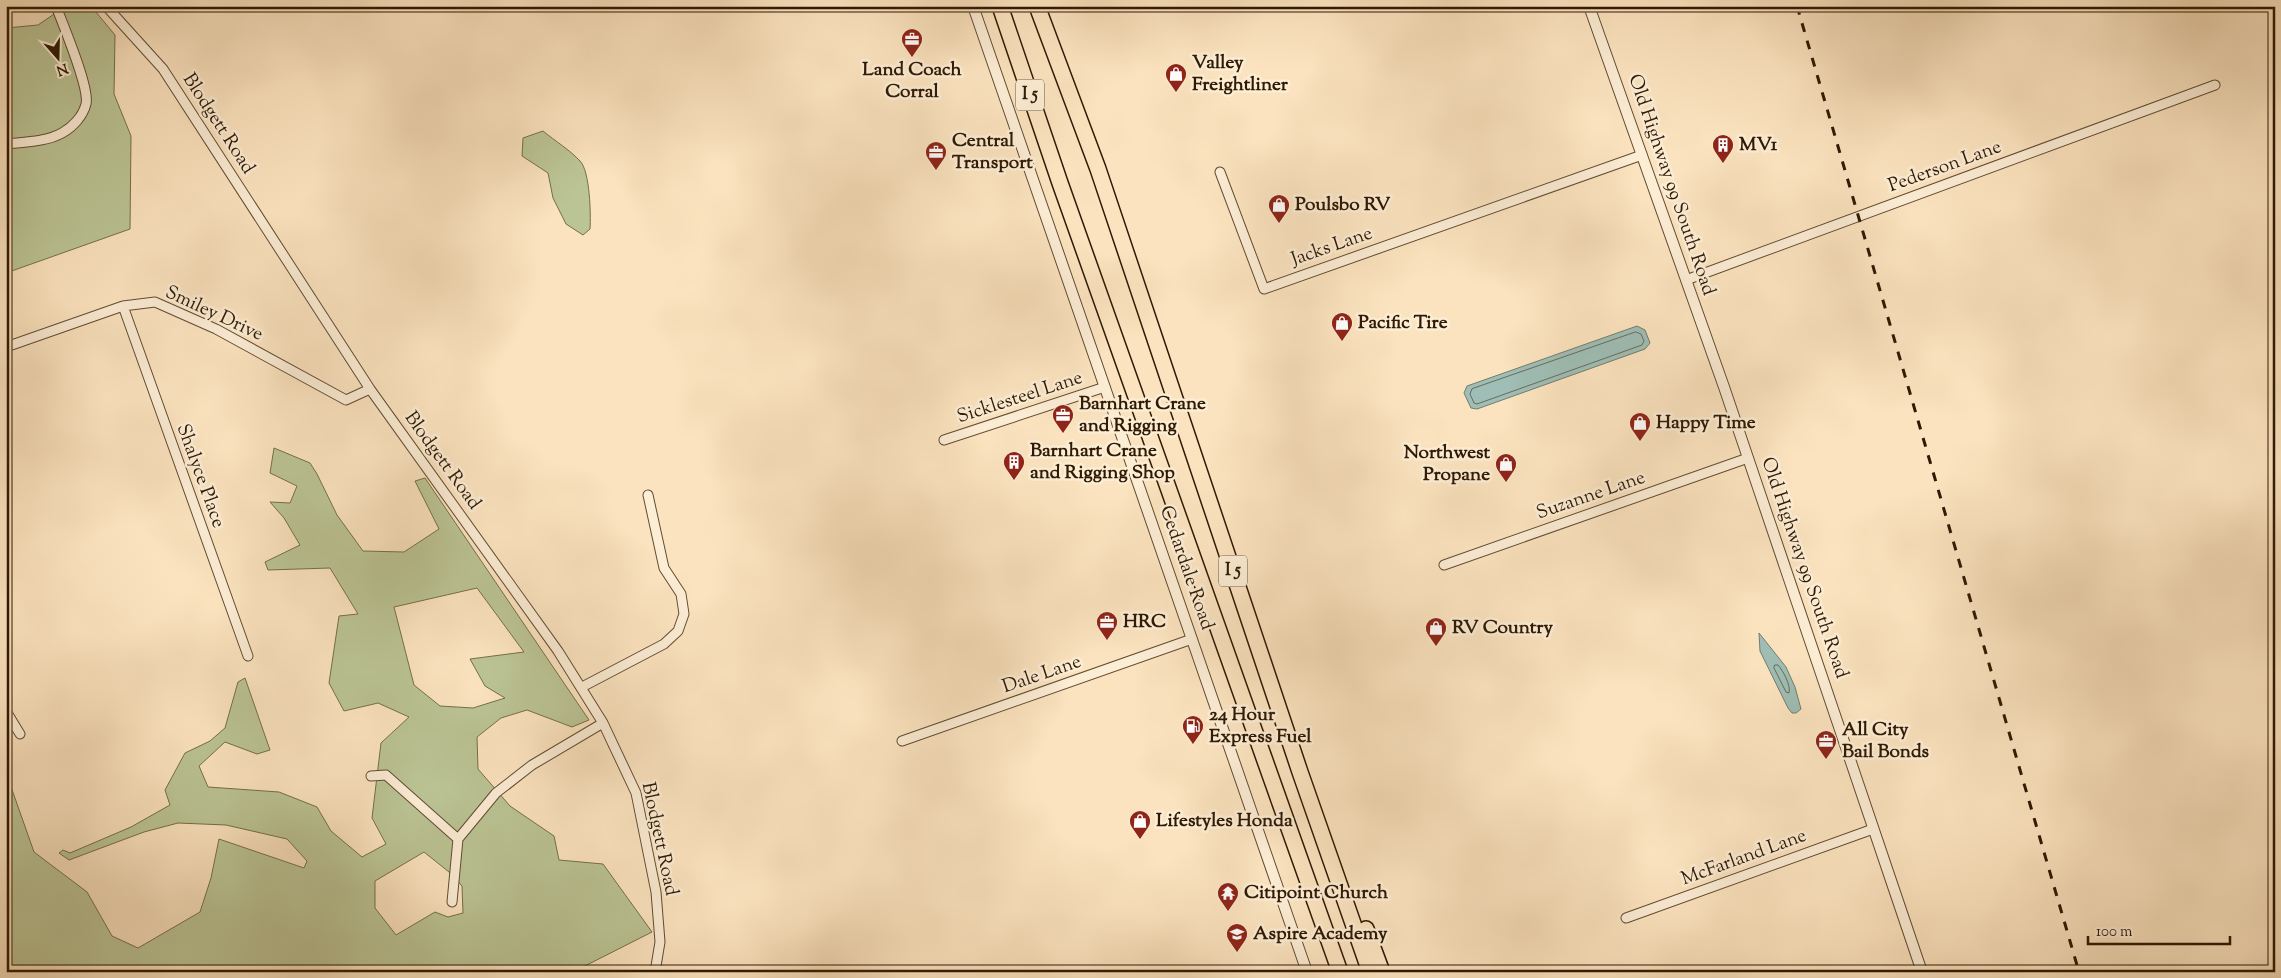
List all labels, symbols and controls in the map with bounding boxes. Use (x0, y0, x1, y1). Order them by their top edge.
office icon: Land Coach Corral (900, 27, 924, 58)
north arrow (32, 32, 82, 82)
place label: Valley Freightliner (1192, 50, 1289, 99)
text: N (53, 57, 70, 80)
place label: Land Coach Corral (862, 57, 963, 106)
shop icon: Valley Freightliner (1164, 62, 1188, 93)
street label: Blodgett Road (175, 68, 261, 180)
street label: Old Highway 99 South Road (1620, 71, 1722, 300)
road number: I 5 (1016, 80, 1044, 110)
place label: Central Transport (952, 128, 1033, 177)
place label: MV1 (1739, 132, 1778, 159)
building icon: MV1 (1711, 133, 1735, 164)
street label: Pederson Lane (1885, 134, 2005, 200)
office icon: Central Transport (924, 140, 948, 171)
place label: Poulsbo RV (1295, 192, 1391, 219)
shop icon: Poulsbo RV (1267, 193, 1291, 224)
street label: Jacks Lane (1287, 220, 1376, 274)
street label: Smiley Drive (161, 280, 268, 349)
place label: Pacific Tire (1358, 310, 1448, 337)
shop icon: Pacific Tire (1330, 311, 1354, 342)
street label: Sicklesteel Lane (954, 365, 1086, 431)
place label: Barnhart Crane and Rigging (1079, 391, 1206, 440)
office icon: Barnhart Crane and Rigging (1051, 403, 1075, 434)
street label: Blodgett Road (397, 406, 487, 516)
place label: Happy Time (1656, 410, 1756, 437)
shop icon: Happy Time (1628, 411, 1652, 442)
street label: Shalyce Place (169, 420, 231, 532)
place label: Barnhart Crane and Rigging Shop (1030, 438, 1175, 487)
place label: Northwest Propane (1404, 440, 1490, 489)
building icon: Barnhart Crane and Rigging Shop (1002, 450, 1026, 481)
shop icon: Northwest Propane (1494, 452, 1518, 483)
street label: Old Highway 99 South Road (1753, 454, 1855, 683)
street label: Suzanne Lane (1533, 465, 1649, 527)
street label: Cedardale Road (1152, 502, 1220, 634)
road number: I 5 (1219, 556, 1247, 586)
place label: HRC (1123, 609, 1166, 636)
office icon: HRC (1095, 610, 1119, 641)
place label: RV Country (1452, 615, 1553, 642)
shop icon: RV Country (1424, 616, 1448, 647)
street label: Dale Lane (999, 649, 1085, 701)
place label: 24 Hour Express Fuel (1209, 702, 1312, 751)
fuel station icon: 24 Hour Express Fuel (1181, 714, 1205, 745)
place label: All City Bail Bonds (1842, 717, 1930, 766)
office icon: All City Bail Bonds (1814, 729, 1838, 760)
street label: Blodgett Road (634, 780, 684, 899)
place label: Lifestyles Honda (1156, 808, 1293, 835)
shop icon: Lifestyles Honda (1128, 809, 1152, 840)
street label: McFarland Lane (1678, 823, 1811, 893)
place label: Citipoint Church (1244, 880, 1389, 907)
temple icon: Citipoint Church (1216, 881, 1240, 912)
scale bar (2088, 913, 2231, 945)
place label: Aspire Academy (1253, 921, 1388, 948)
school or university icon: Aspire Academy (1225, 922, 1249, 953)
text: 100 m (2096, 922, 2133, 943)

